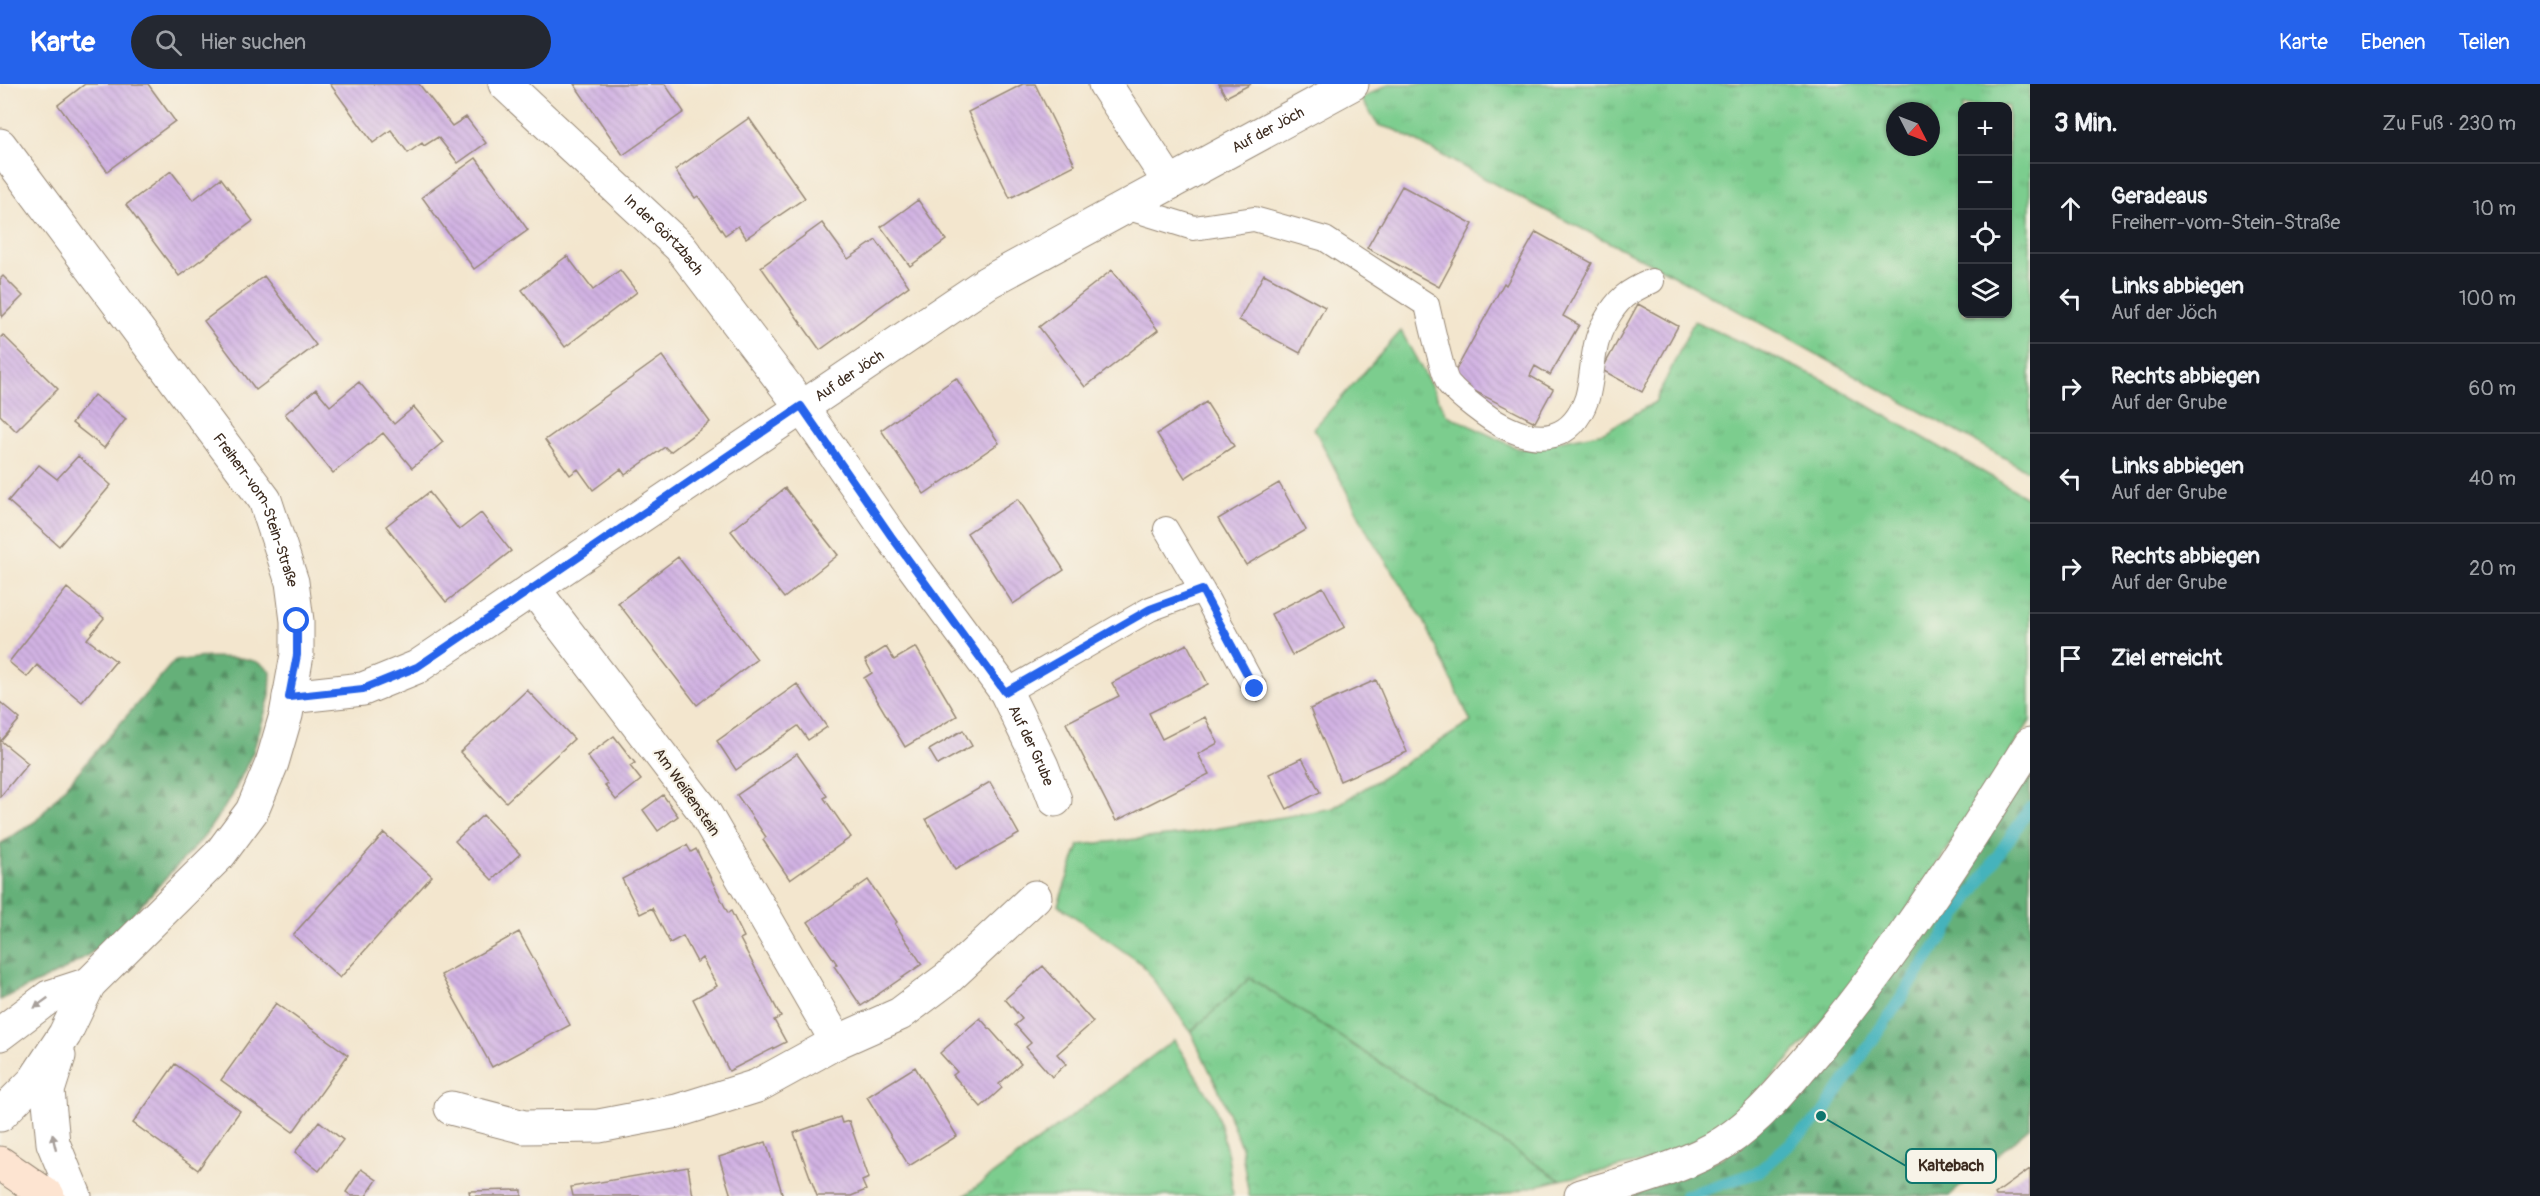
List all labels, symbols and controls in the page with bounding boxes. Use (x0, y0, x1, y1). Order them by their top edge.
search box (131, 15, 551, 69)
text: Karte (30, 25, 95, 60)
icon: search (152, 26, 185, 59)
text: Hier suchen (200, 28, 306, 56)
text: Karte (2279, 29, 2328, 56)
text: Ebenen (2361, 29, 2426, 56)
text: Teilen (2459, 29, 2510, 56)
north arrow (1886, 102, 1940, 156)
map controls (1958, 102, 2012, 318)
button: + (1958, 102, 2012, 156)
street label: Auf der Jöch (1229, 103, 1308, 158)
text: 3 Min. (2054, 107, 2118, 139)
text: Zu Fuß · 230 m (2382, 111, 2516, 136)
button: − (1958, 156, 2012, 210)
text: Geradeaus (2111, 182, 2207, 210)
street label: In der Görtzbach (620, 191, 707, 279)
icon: ahead (2054, 192, 2087, 225)
text: 10 m (2472, 196, 2516, 221)
button: locate (1958, 210, 2012, 264)
text: Freiherr-vom-Stein-Straße (2111, 210, 2340, 235)
button: layers (1958, 264, 2012, 318)
text: Links abbiegen (2111, 272, 2244, 300)
icon: left (2054, 282, 2087, 315)
text: 100 m (2459, 286, 2516, 311)
text: Auf der Jöch (2111, 300, 2217, 325)
street label: Auf der Jöch (811, 346, 888, 406)
text: Rechts abbiegen (2111, 362, 2260, 390)
icon: right (2054, 372, 2087, 405)
text: 60 m (2469, 376, 2516, 401)
text: Auf der Grube (2111, 390, 2227, 415)
street label: Freiherr-vom-Stein-Straße (208, 430, 302, 589)
text: Links abbiegen (2111, 452, 2244, 480)
icon: left (2054, 462, 2087, 495)
text: 40 m (2469, 466, 2516, 491)
text: Auf der Grube (2111, 480, 2227, 505)
text: Rechts abbiegen (2111, 542, 2260, 570)
icon: right (2054, 552, 2087, 585)
text: 20 m (2469, 556, 2516, 581)
text: Auf der Grube (2111, 570, 2227, 595)
route start (283, 607, 309, 633)
icon: arrive (2054, 642, 2087, 675)
text: Ziel erreicht (2111, 644, 2222, 672)
route end (1241, 675, 1267, 701)
street label: Auf der Grube (1004, 702, 1058, 789)
street label: Am Weißenstein (649, 744, 724, 840)
one-way arrow (34, 997, 50, 1009)
one-way arrow (49, 1132, 59, 1151)
callout: Kaltebach (1906, 1149, 1996, 1183)
text: Kaltebach (1918, 1156, 1985, 1176)

